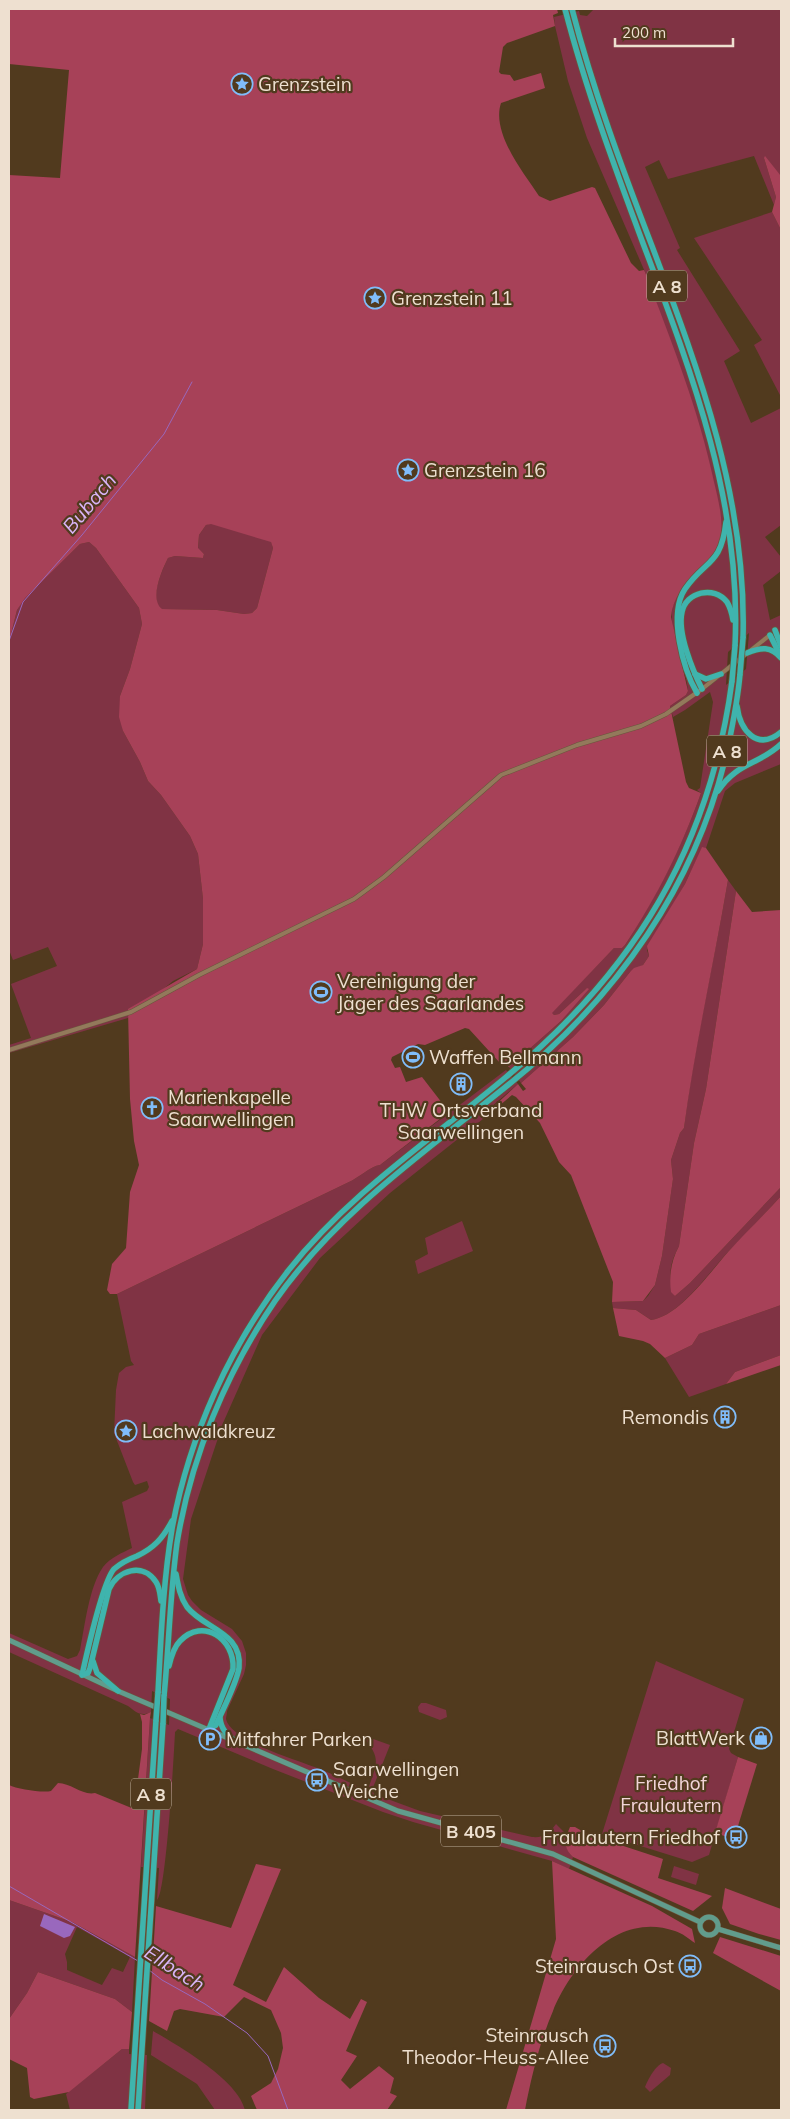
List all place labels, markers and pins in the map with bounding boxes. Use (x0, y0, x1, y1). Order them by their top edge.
place icon: Grenzstein (230, 72, 254, 96)
place label: Grenzstein (258, 72, 352, 96)
place icon: Grenzstein 11 (363, 286, 387, 310)
place label: Grenzstein 11 (391, 286, 513, 310)
place icon: Grenzstein 16 (396, 458, 420, 482)
place label: Grenzstein 16 (424, 458, 546, 482)
place label: Vereinigung der Jäger des Saarlandes (337, 969, 524, 1015)
sports icon: Vereinigung der Jäger des Saarlandes (309, 980, 333, 1004)
sports icon: Waffen Bellmann (401, 1045, 425, 1069)
place label: Waffen Bellmann (429, 1045, 582, 1069)
building icon: THW Ortsverband Saarwellingen (449, 1072, 473, 1096)
place label: Marienkapelle Saarwellingen (168, 1085, 294, 1131)
church icon: Marienkapelle Saarwellingen (140, 1096, 164, 1120)
place label: THW Ortsverband Saarwellingen (380, 1098, 542, 1144)
place label: Remondis (622, 1405, 709, 1429)
building icon: Remondis (713, 1405, 737, 1429)
place icon: Lachwaldkreuz (114, 1419, 138, 1443)
place label: Lachwaldkreuz (142, 1419, 276, 1443)
place label: BlattWerk (656, 1726, 745, 1750)
shop icon: BlattWerk (749, 1726, 773, 1750)
parking icon: Mitfahrer Parken (198, 1727, 222, 1751)
place label: Mitfahrer Parken (226, 1727, 373, 1751)
place label: Saarwellingen Weiche (333, 1757, 459, 1803)
bus stop icon: Saarwellingen Weiche (305, 1768, 329, 1792)
place label: Fraulautern Friedhof (542, 1825, 721, 1849)
bus stop icon: Fraulautern Friedhof (724, 1825, 748, 1849)
place label: Steinrausch Ost (535, 1954, 674, 1978)
bus stop icon: Steinrausch Ost (678, 1954, 702, 1978)
place label: Steinrausch Theodor-Heuss-Allee (402, 2023, 589, 2069)
bus stop icon: Steinrausch Theodor-Heuss-Allee (593, 2034, 617, 2058)

